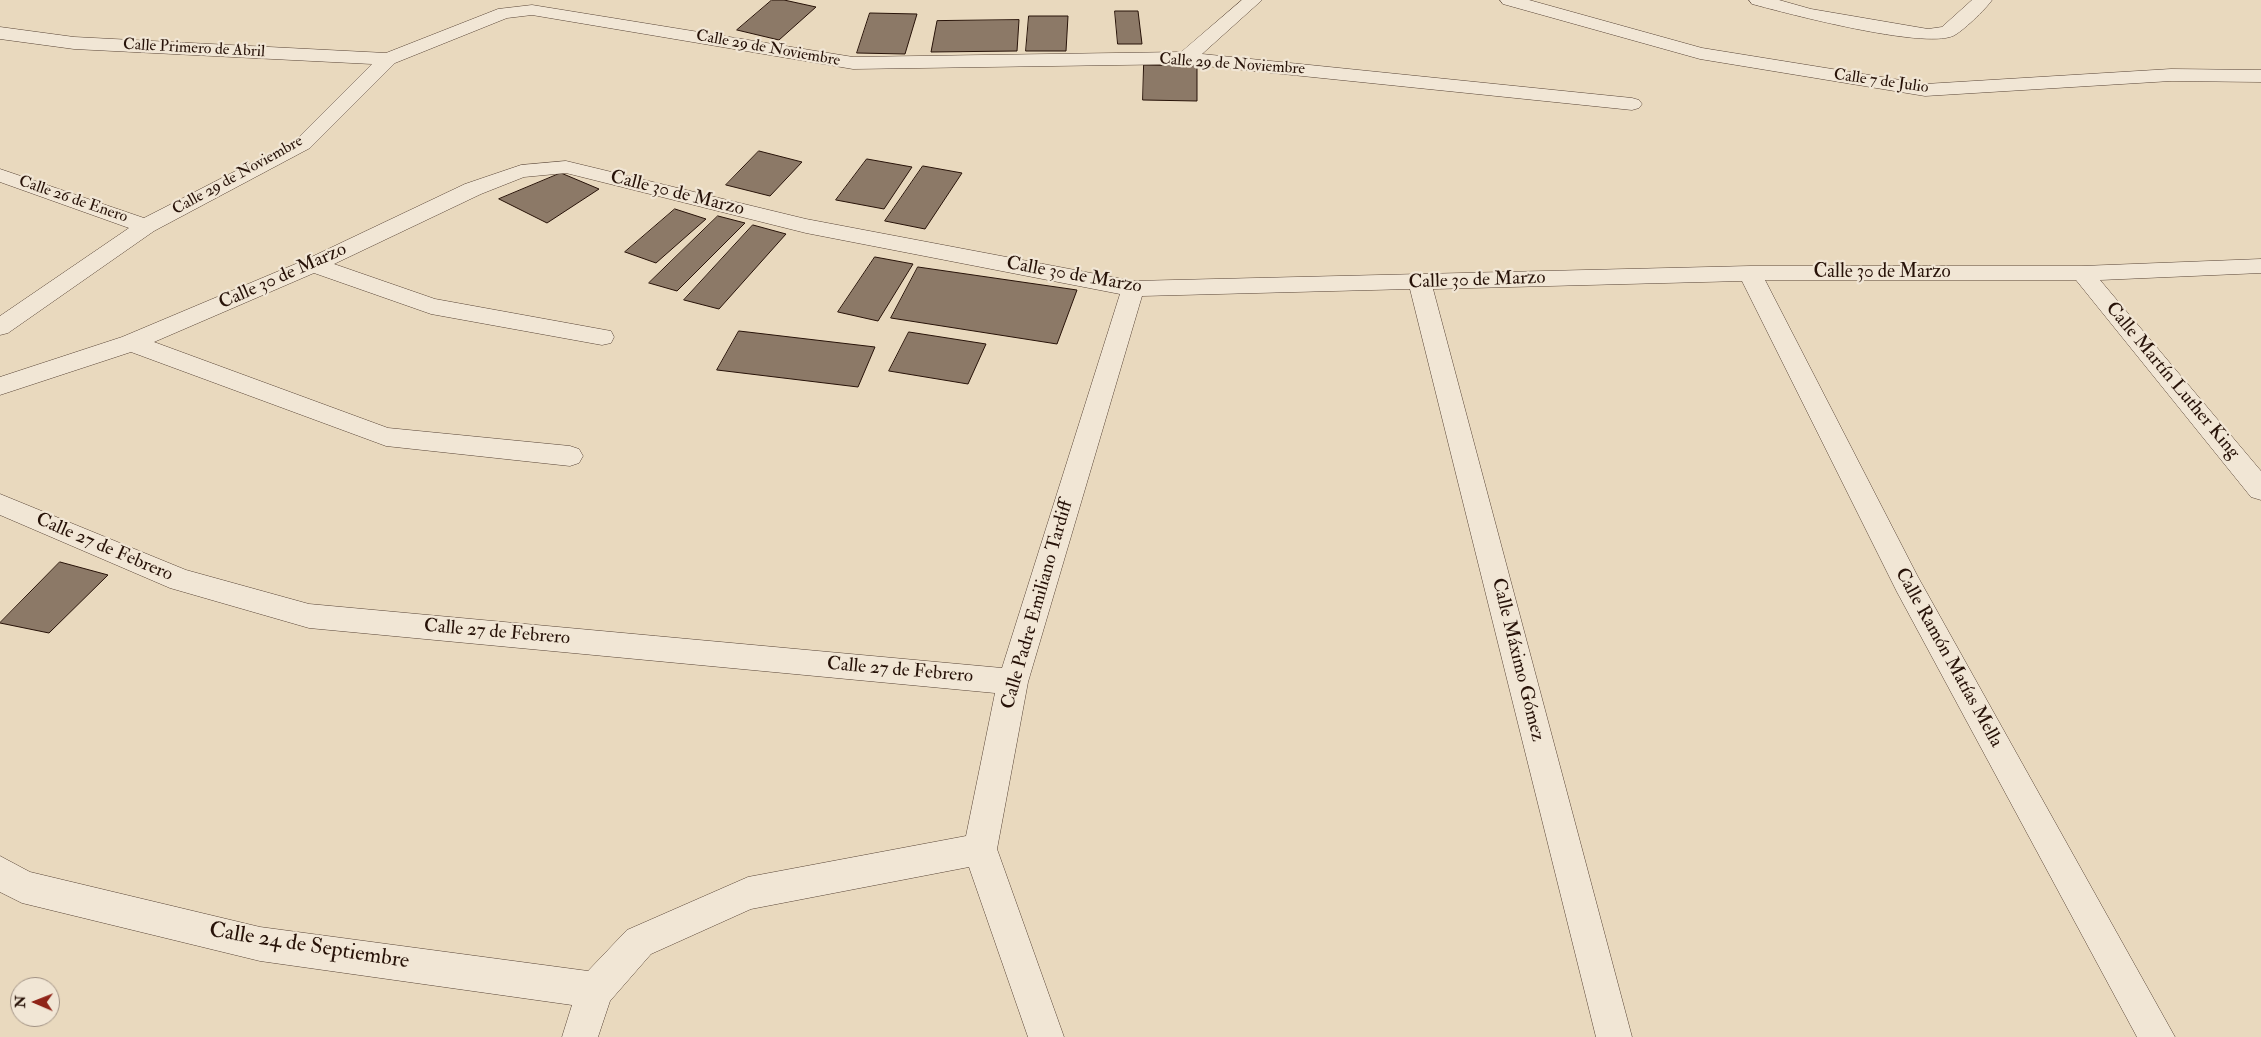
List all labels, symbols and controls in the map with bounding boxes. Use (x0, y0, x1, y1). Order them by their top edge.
street label: Calle 29 de Noviembre (694, 27, 842, 71)
street label: Calle Primero de Abril (123, 36, 265, 62)
street label: Calle 29 de Noviembre (1158, 50, 1306, 80)
street label: Calle 7 de Julio (1832, 66, 1930, 98)
street label: Calle 29 de Noviembre (169, 132, 307, 220)
street label: Calle 30 de Marzo (608, 166, 746, 222)
street label: Calle 26 de Enero (16, 172, 130, 228)
street label: Calle 30 de Marzo (216, 239, 350, 315)
street label: Calle 30 de Marzo (1005, 253, 1143, 299)
street label: Calle 30 de Marzo (1813, 262, 1951, 284)
street label: Calle 30 de Marzo (1408, 267, 1546, 295)
street label: Calle Martín Luther King (2100, 298, 2244, 464)
street label: Calle Padre Emiliano Tardiff (997, 498, 1079, 712)
street label: Calle 27 de Febrero (32, 509, 176, 587)
street label: Calle Ramón Matías Mella (1889, 564, 2007, 752)
street label: Calle Máximo Gómez (1486, 576, 1548, 744)
street label: Calle 27 de Febrero (423, 615, 571, 651)
street label: Calle 27 de Febrero (826, 653, 974, 689)
street label: Calle 24 de Septiembre (207, 918, 411, 976)
north arrow (10, 977, 60, 1027)
text: N (12, 995, 29, 1008)

